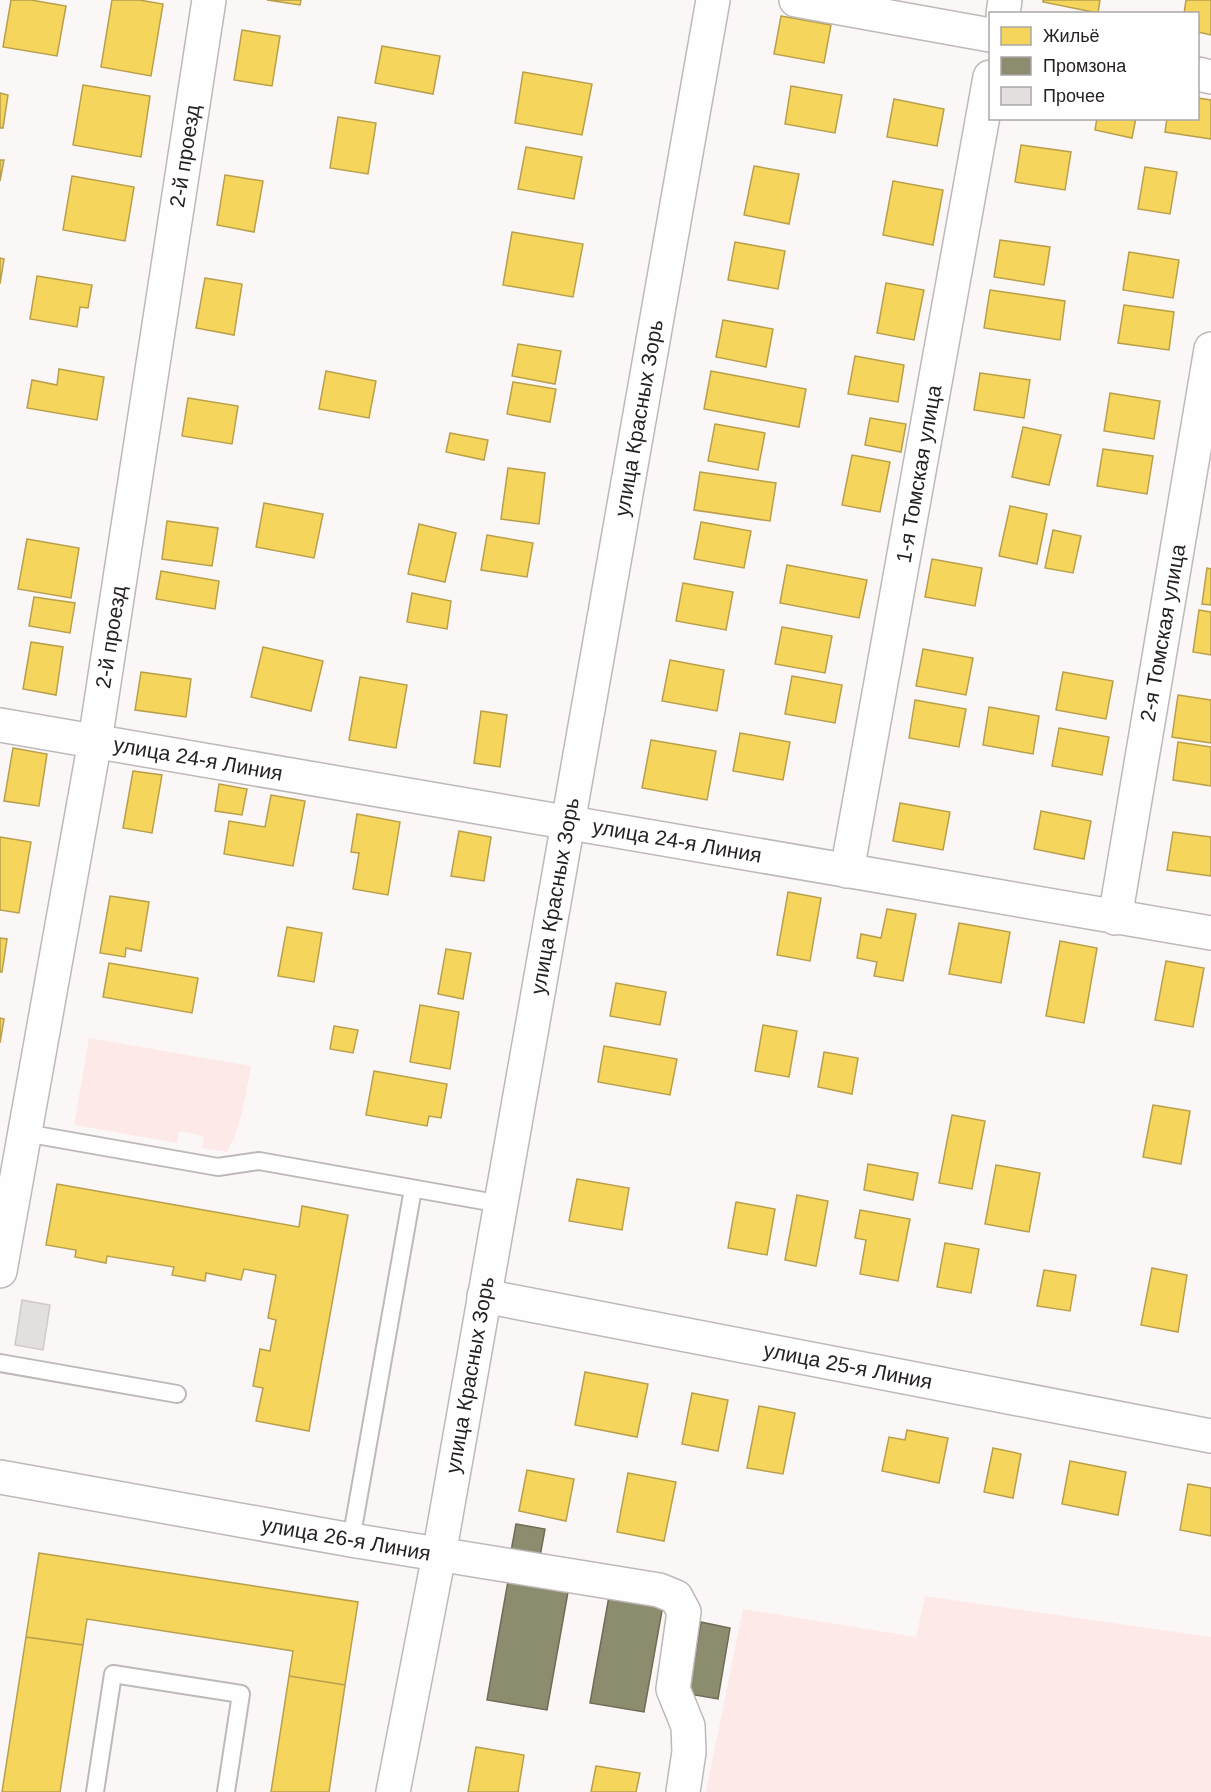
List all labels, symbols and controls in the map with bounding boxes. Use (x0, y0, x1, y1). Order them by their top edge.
legend (989, 12, 1199, 120)
text: Жильё (1043, 26, 1100, 46)
text: Промзона (1043, 56, 1127, 76)
text: Прочее (1043, 86, 1105, 106)
street label: 2-й проезд (165, 103, 204, 209)
street label: улица Красных Зорь (610, 318, 667, 518)
street label: 1-я Томская улица (892, 383, 946, 565)
street label: 2-я Томская улица (1136, 542, 1190, 724)
street label: 2-й проезд (91, 584, 130, 690)
street label: улица 24-я Линия (112, 732, 284, 785)
street label: улица Красных Зорь (526, 796, 583, 996)
street label: улица 24-я Линия (591, 814, 763, 867)
street label: улица Красных Зорь (441, 1275, 498, 1475)
street label: улица 25-я Линия (762, 1338, 934, 1393)
street label: улица 26-я Линия (260, 1512, 432, 1565)

